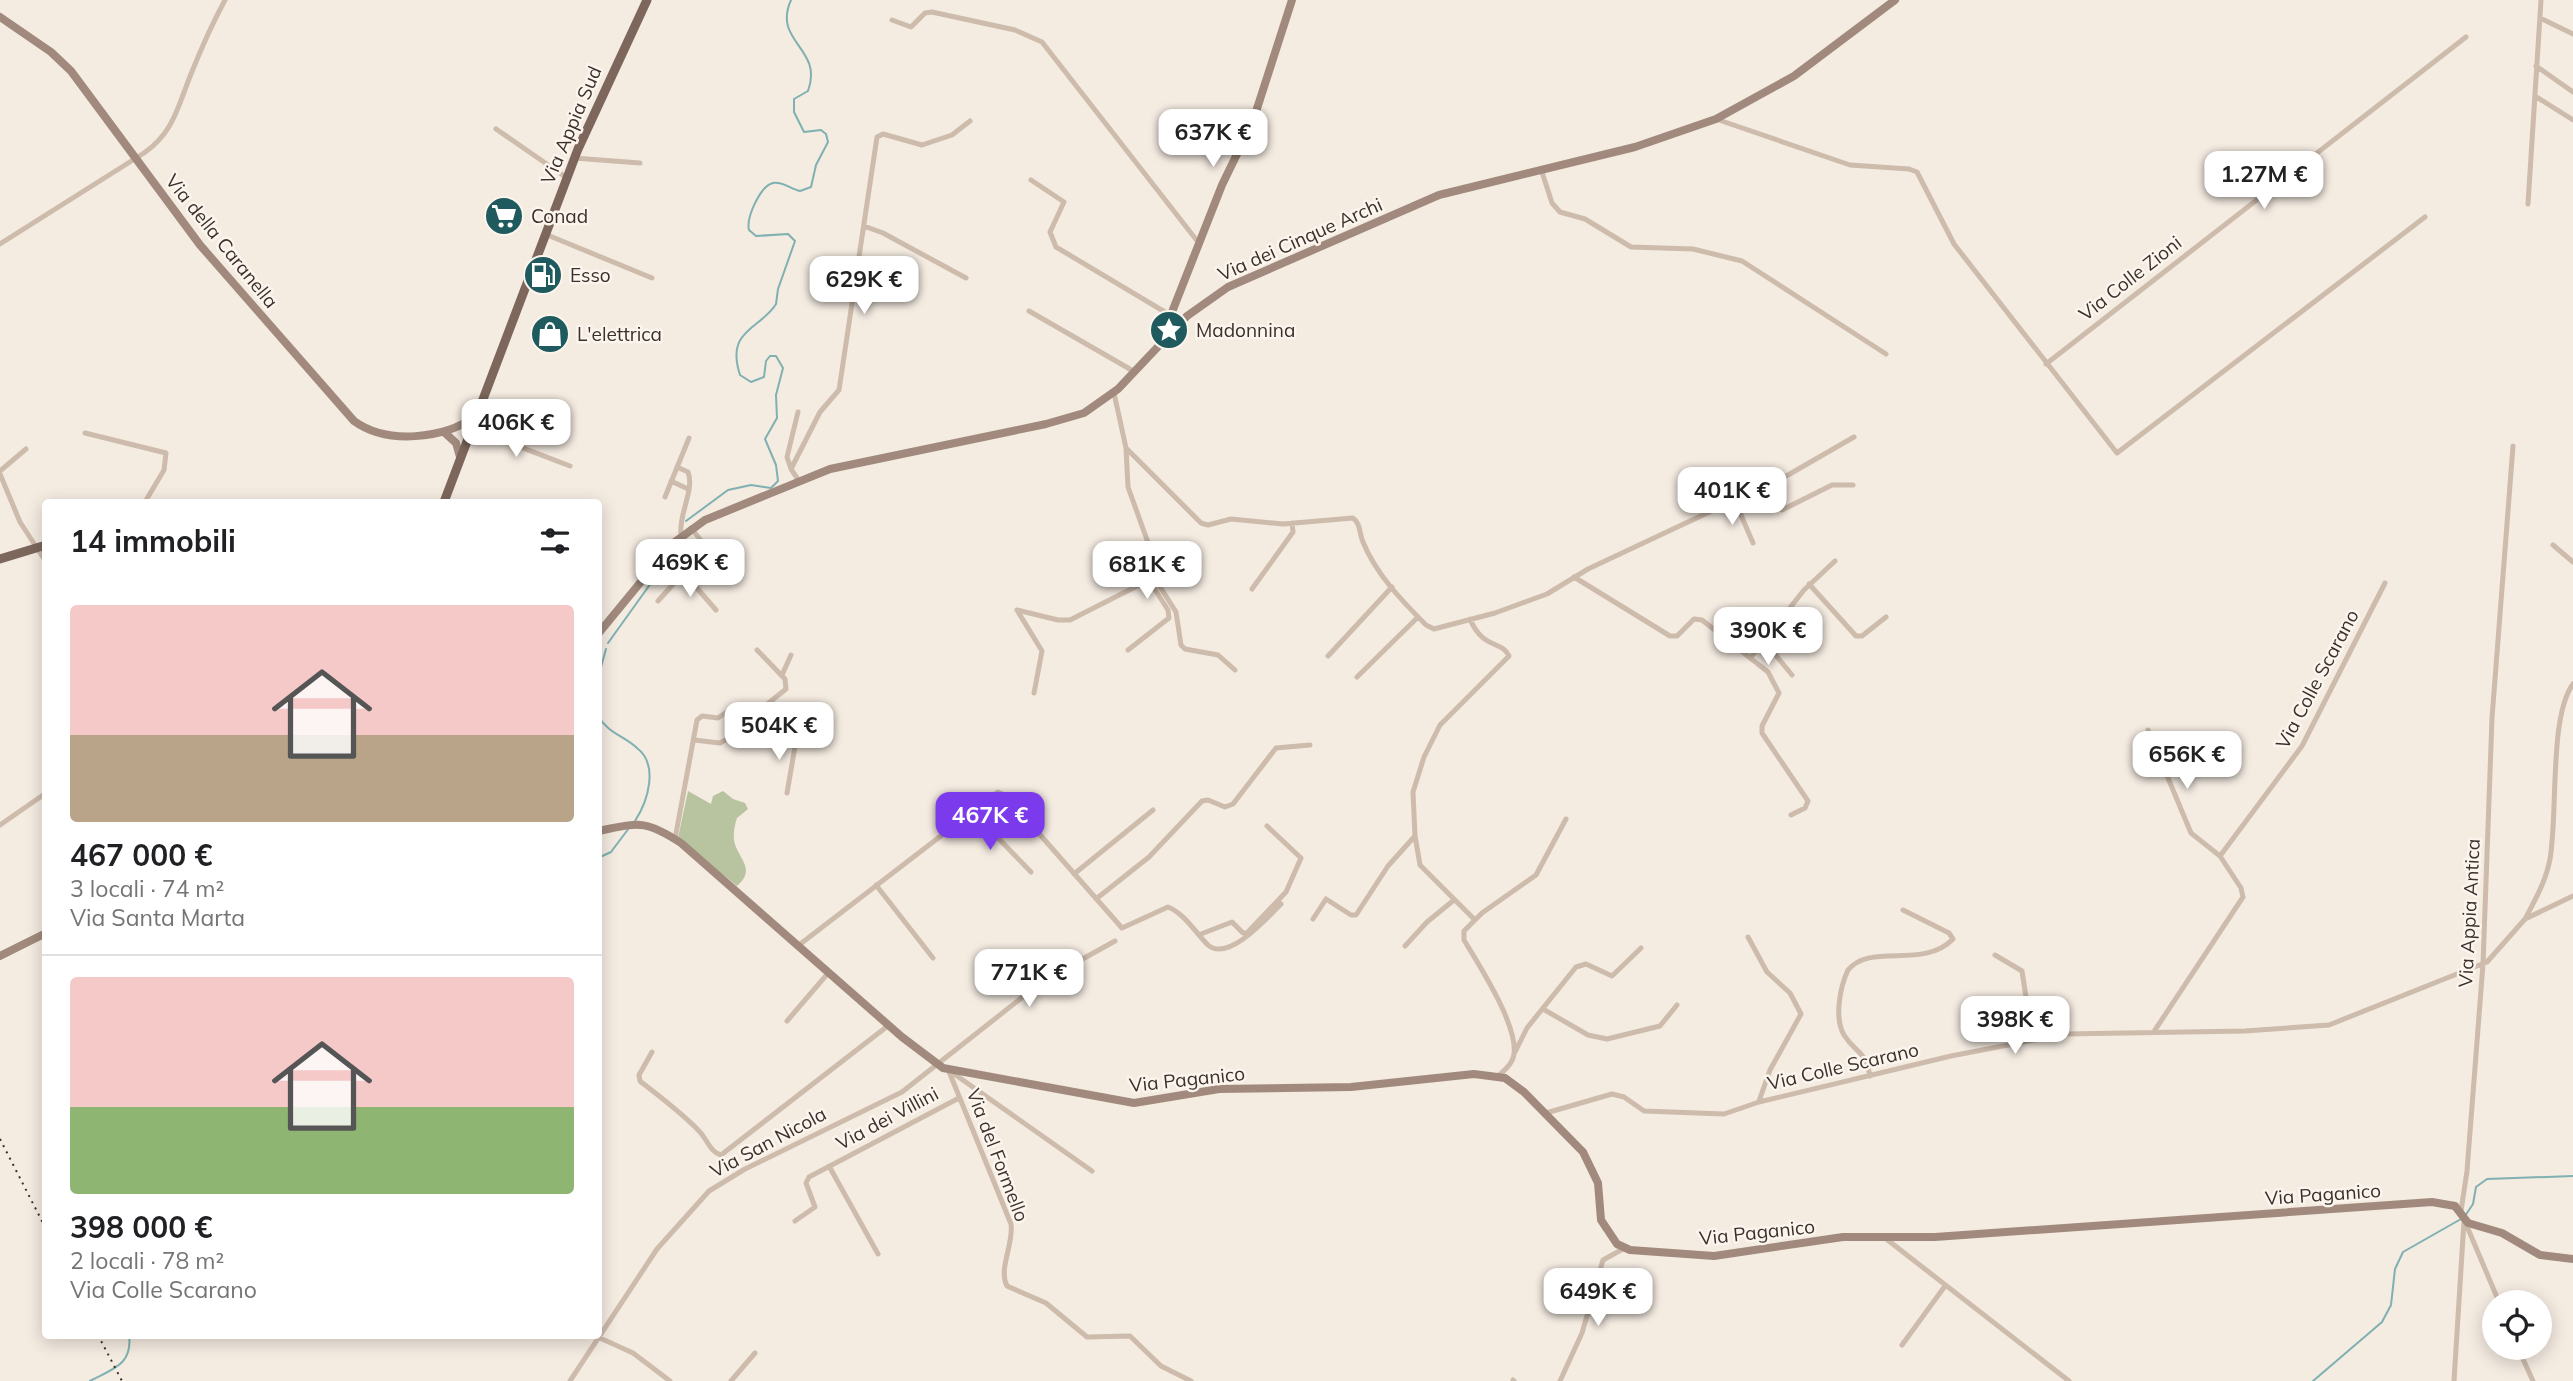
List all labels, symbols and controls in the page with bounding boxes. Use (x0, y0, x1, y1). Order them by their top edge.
street label: Via Appia Sud (535, 62, 607, 188)
pin: 637K € (1156, 110, 1270, 169)
text: 637K € (1175, 117, 1251, 146)
pin: 1.27M € (2199, 152, 2329, 211)
text: 1.27M € (2220, 159, 2308, 188)
street label: Via della Caranella (161, 169, 283, 313)
street label: Via dei Cinque Archi (1214, 192, 1386, 286)
supermarket icon: Conad (483, 195, 525, 237)
place label: Conad (531, 204, 588, 228)
street label: Via Colle Zioni (2074, 230, 2186, 326)
fuel station icon: Esso (522, 254, 564, 296)
pin: 629K € (807, 256, 921, 316)
place label: Esso (570, 263, 611, 287)
text: 629K € (826, 264, 902, 293)
place icon: Madonnina (1148, 309, 1190, 351)
shop icon: L'elettrica (529, 313, 571, 355)
place label: Madonnina (1196, 318, 1295, 342)
place label: L'elettrica (577, 322, 662, 346)
pin: 406K € (459, 400, 573, 459)
text: 406K € (478, 407, 554, 436)
pin: 401K € (1675, 468, 1789, 527)
text: 401K € (1694, 475, 1770, 504)
text: 14 immobili (70, 522, 236, 560)
icon: filters (536, 522, 574, 560)
pin: 469K € (633, 540, 747, 599)
pin: 681K € (1090, 542, 1204, 601)
text: 469K € (652, 547, 728, 576)
text: 681K € (1109, 549, 1185, 578)
street label: Via Colle Scarano (2270, 605, 2364, 753)
pin: 390K € (1711, 608, 1825, 667)
text: 390K € (1730, 615, 1806, 644)
icon: home (259, 651, 385, 777)
pin: 504K € (722, 702, 836, 762)
text: 504K € (741, 710, 817, 739)
pin: 656K € (2130, 732, 2244, 791)
text: 656K € (2149, 739, 2225, 768)
pin: 467K € (933, 792, 1047, 852)
text: 467K € (952, 800, 1028, 829)
text: 467 000 € (70, 836, 212, 874)
street label: Via Appia Antica (2453, 838, 2485, 988)
text: 3 locali · 74 m² (70, 874, 224, 903)
text: Via Santa Marta (70, 903, 245, 932)
pin: 771K € (972, 950, 1086, 1009)
text: 771K € (991, 957, 1067, 986)
pin: 398K € (1958, 996, 2072, 1056)
text: 398K € (1977, 1004, 2053, 1033)
icon: home (259, 1023, 385, 1149)
street label: Via Colle Scarano (1765, 1037, 1921, 1095)
street label: Via Paganico (1128, 1061, 1246, 1097)
street label: Via dei Villini (832, 1081, 942, 1155)
street label: Via del Formello (962, 1085, 1034, 1225)
street label: Via San Nicola (706, 1101, 830, 1183)
street label: Via Paganico (2264, 1178, 2382, 1210)
text: 398 000 € (70, 1208, 212, 1246)
street label: Via Paganico (1698, 1214, 1816, 1250)
text: 2 locali · 78 m² (70, 1246, 224, 1275)
pin: 649K € (1541, 1268, 1655, 1328)
text: Via Colle Scarano (70, 1275, 257, 1304)
text: 649K € (1560, 1276, 1636, 1305)
map controls (2482, 1290, 2552, 1360)
button: locate (2482, 1290, 2552, 1360)

